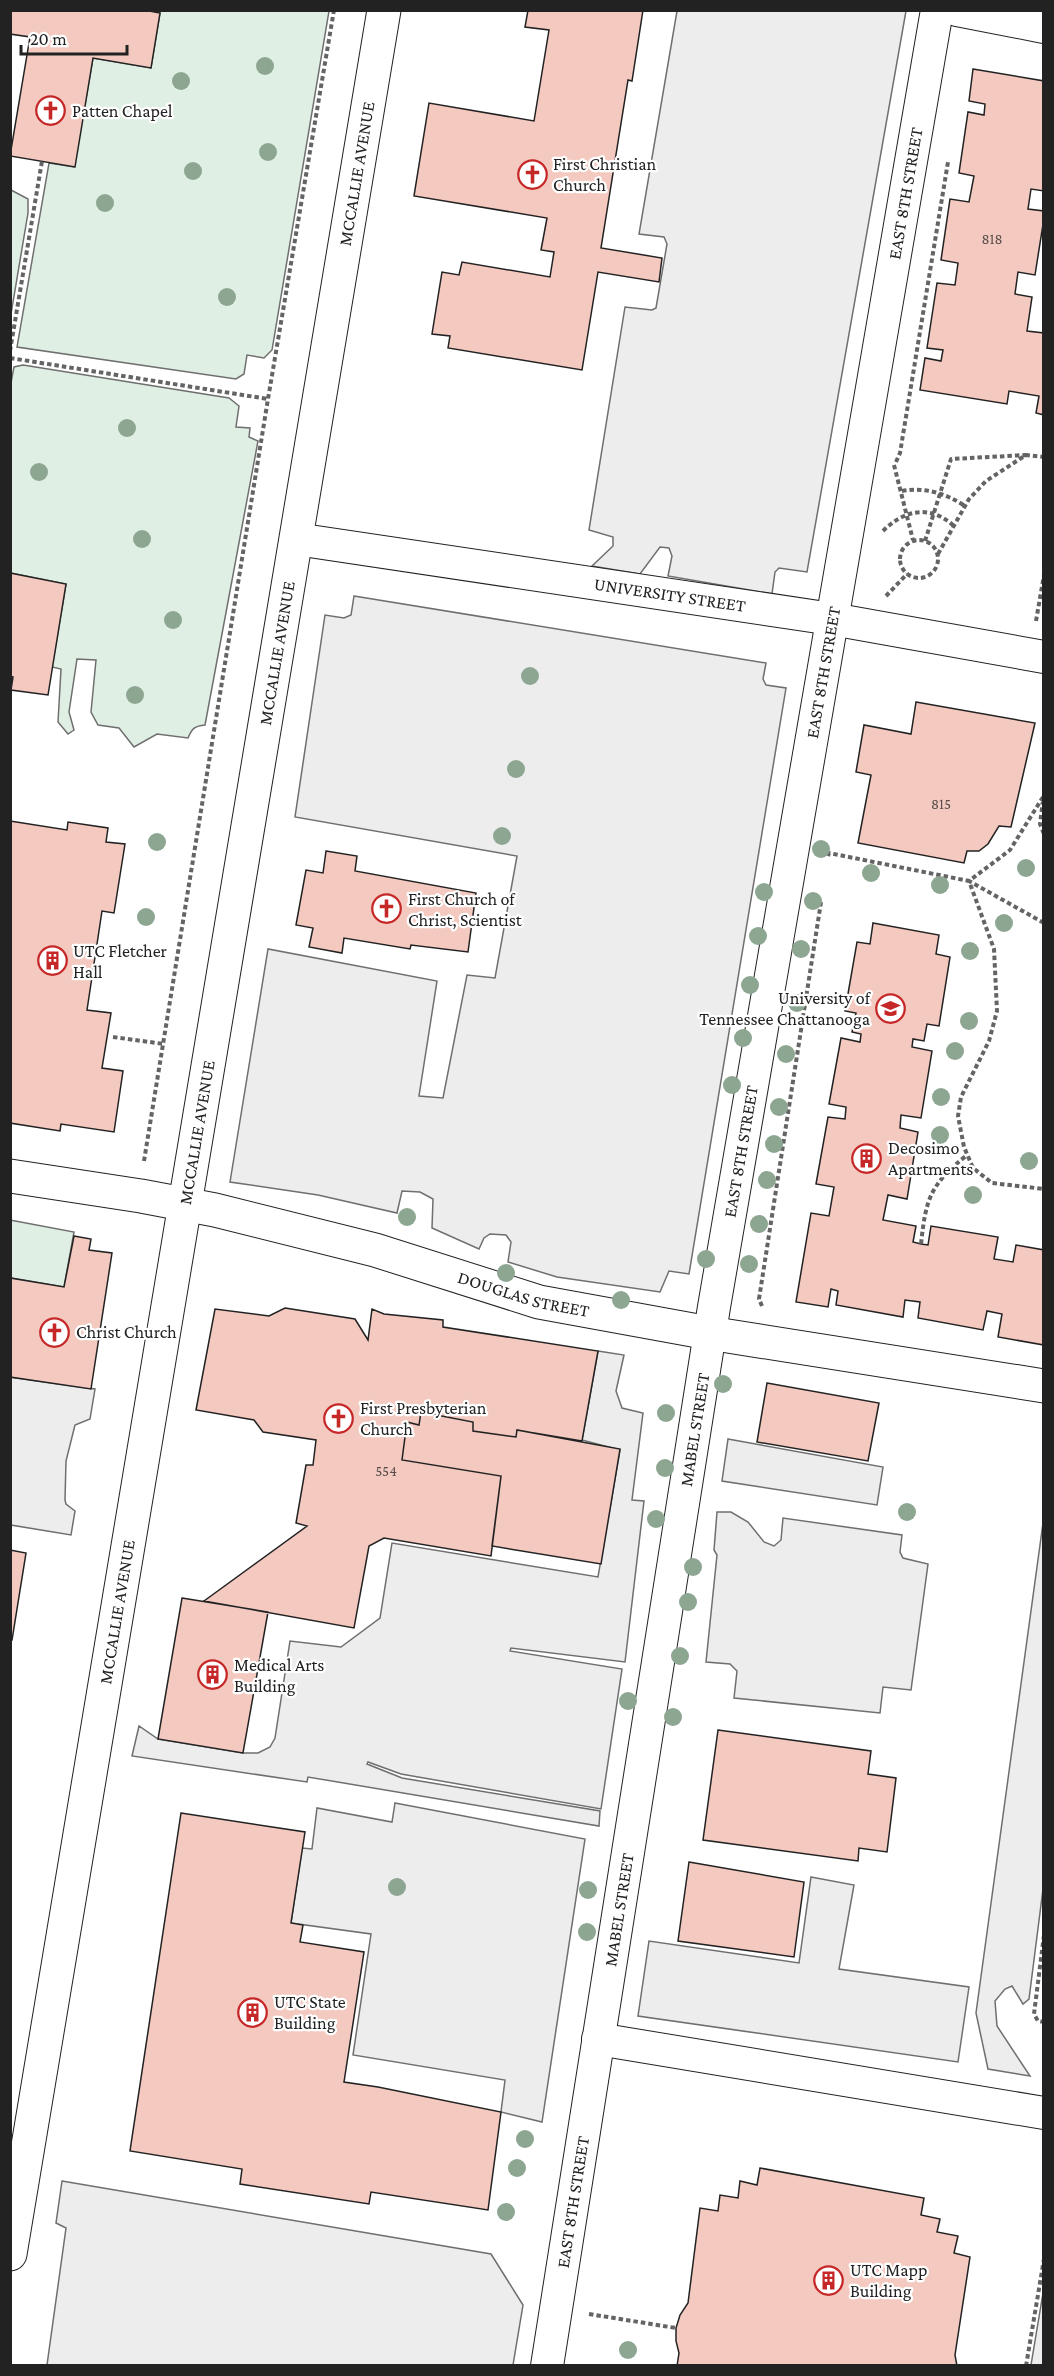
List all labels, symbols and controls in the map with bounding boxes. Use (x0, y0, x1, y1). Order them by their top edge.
scale bar (21, 18, 128, 56)
text: 20 m (30, 29, 67, 49)
church icon: Patten Chapel (35, 95, 67, 127)
street label: MCCALLIE AVENUE (335, 100, 379, 247)
place label: Patten Chapel (72, 101, 173, 121)
street label: EAST 8TH STREET (884, 126, 927, 261)
place label: First Christian Church (553, 154, 657, 195)
church icon: First Christian Church (516, 158, 548, 190)
house number: 818 (981, 231, 1003, 247)
street label: UNIVERSITY STREET (593, 574, 747, 616)
street label: MCCALLIE AVENUE (255, 579, 299, 727)
street label: EAST 8TH STREET (802, 605, 844, 740)
house number: 815 (931, 796, 951, 812)
place label: First Church of Christ, Scientist (408, 889, 523, 930)
church icon: First Church of Christ, Scientist (371, 893, 403, 925)
place label: UTC Fletcher Hall (73, 941, 168, 982)
building icon: UTC Fletcher Hall (36, 945, 68, 977)
place label: University of Tennessee Chattanooga (699, 988, 872, 1029)
school or university icon: University of Tennessee Chattanooga (875, 992, 907, 1024)
street label: MCCALLIE AVENUE (175, 1059, 219, 1206)
street label: EAST 8TH STREET (720, 1084, 762, 1219)
place label: Decosimo Apartments (888, 1138, 973, 1179)
building icon: Decosimo Apartments (851, 1142, 883, 1174)
street label: DOUGLAS STREET (455, 1267, 591, 1321)
church icon: Christ Church (39, 1316, 71, 1348)
place label: Christ Church (76, 1322, 177, 1342)
street label: MABEL STREET (676, 1371, 714, 1488)
place label: First Presbyterian Church (360, 1398, 487, 1439)
church icon: First Presbyterian Church (323, 1402, 355, 1434)
house number: 554 (375, 1463, 397, 1479)
street label: MCCALLIE AVENUE (95, 1538, 139, 1686)
place label: Medical Arts Building (234, 1655, 324, 1696)
building icon: Medical Arts Building (197, 1659, 229, 1691)
street label: MABEL STREET (600, 1851, 638, 1968)
place label: UTC State Building (274, 1992, 346, 2033)
building icon: UTC State Building (237, 1996, 269, 2028)
street label: EAST 8TH STREET (553, 2134, 593, 2269)
place label: UTC Mapp Building (850, 2260, 927, 2301)
building icon: UTC Mapp Building (813, 2264, 845, 2296)

